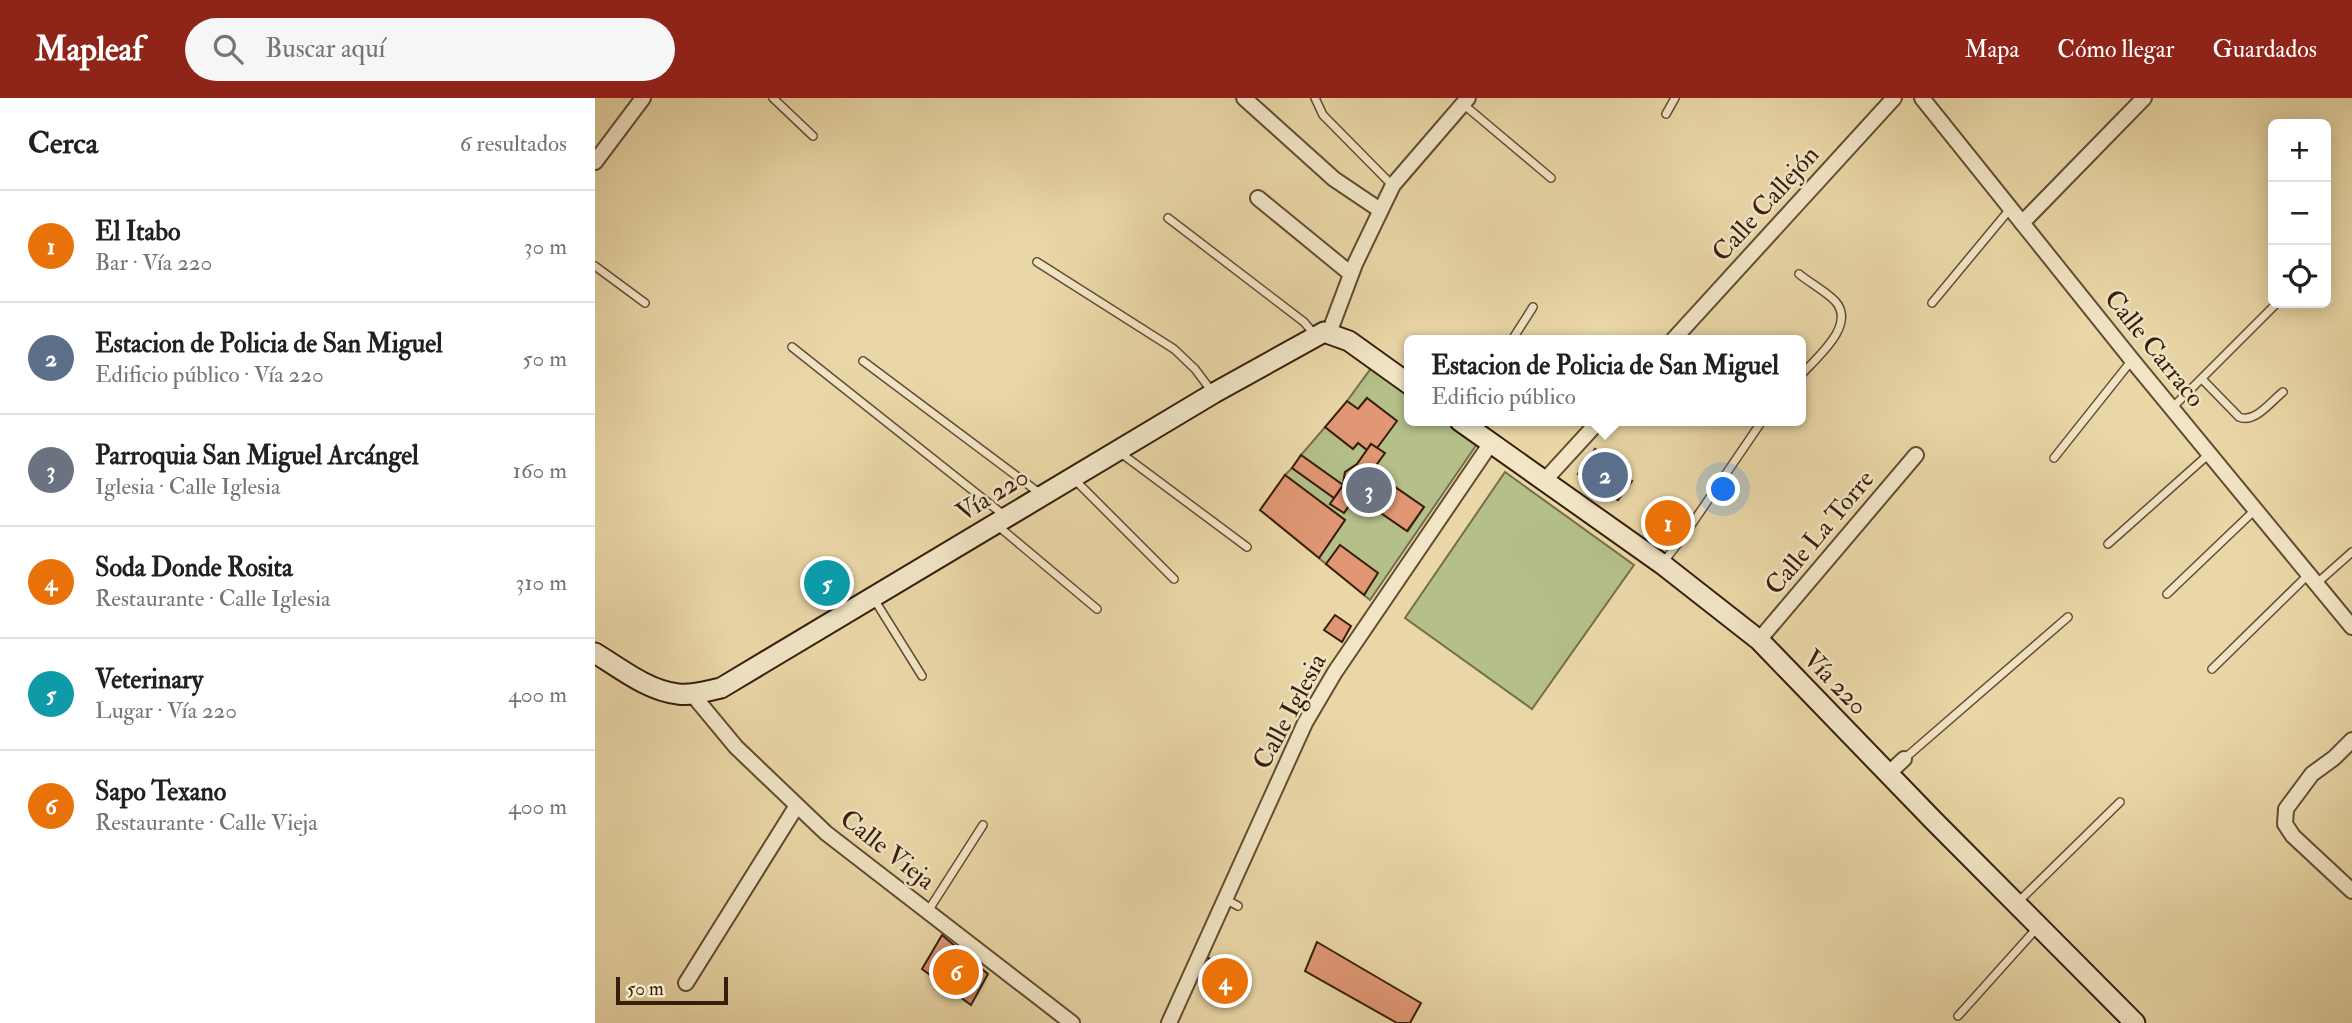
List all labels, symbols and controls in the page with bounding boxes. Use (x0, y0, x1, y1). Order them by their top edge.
search box (185, 18, 675, 81)
text: Mapleaf (35, 29, 143, 70)
icon: search (209, 30, 247, 68)
text: Buscar aquí (265, 33, 386, 65)
text: Mapa (1964, 34, 2019, 65)
text: Cómo llegar (2057, 34, 2174, 65)
text: Guardados (2212, 34, 2317, 65)
map controls (2268, 119, 2331, 308)
button: + (2268, 119, 2331, 182)
text: Cerca (28, 125, 98, 162)
text: 6 resultados (460, 129, 567, 158)
street label: Calle Callejón (1705, 139, 1826, 268)
button: − (2268, 182, 2331, 245)
text: El Itabo (95, 216, 180, 248)
text: 1 (47, 232, 55, 261)
text: 30 m (524, 232, 567, 261)
button: locate (2268, 245, 2331, 308)
text: Bar · Vía 220 (95, 248, 212, 277)
street label: Calle Carraco (2097, 283, 2211, 414)
text: Estacion de Policia de San Miguel (95, 328, 443, 360)
popup (1404, 335, 1806, 426)
text: 2 (45, 344, 57, 373)
text: 50 m (523, 344, 567, 373)
text: Estacion de Policia de San Miguel (1431, 350, 1779, 382)
text: Edificio público · Vía 220 (95, 360, 324, 389)
text: Edificio público (1431, 382, 1576, 411)
text: Parroquia San Miguel Arcángel (95, 440, 419, 472)
pin: 2 (1582, 449, 1628, 501)
text: 3 (47, 456, 55, 485)
text: 160 m (513, 456, 567, 485)
street label: Vía 220 (950, 461, 1035, 529)
pin: 3 (1346, 464, 1392, 516)
street label: Calle La Torre (1758, 464, 1881, 601)
text: Iglesia · Calle Iglesia (95, 472, 281, 501)
your location (1706, 472, 1740, 506)
pin: 1 (1645, 497, 1691, 549)
text: Soda Donde Rosita (95, 552, 293, 584)
pin: 5 (804, 557, 850, 609)
text: 4 (45, 568, 57, 597)
text: 310 m (516, 568, 567, 597)
text: Restaurante · Calle Iglesia (95, 584, 330, 613)
street label: Vía 220 (1796, 643, 1874, 722)
street label: Calle Iglesia (1246, 648, 1334, 775)
text: Veterinary (95, 664, 203, 696)
text: 5 (46, 680, 56, 709)
text: 400 m (508, 680, 567, 709)
text: Lugar · Vía 220 (95, 696, 237, 725)
text: Sapo Texano (95, 776, 226, 808)
text: 6 (45, 792, 57, 821)
text: 400 m (508, 792, 567, 821)
street label: Calle Vieja (833, 803, 942, 897)
text: Restaurante · Calle Vieja (95, 808, 318, 837)
pin: 6 (933, 946, 979, 998)
pin: 4 (1202, 955, 1248, 1007)
scale bar (616, 974, 728, 1006)
text: 50 m (627, 977, 664, 1001)

